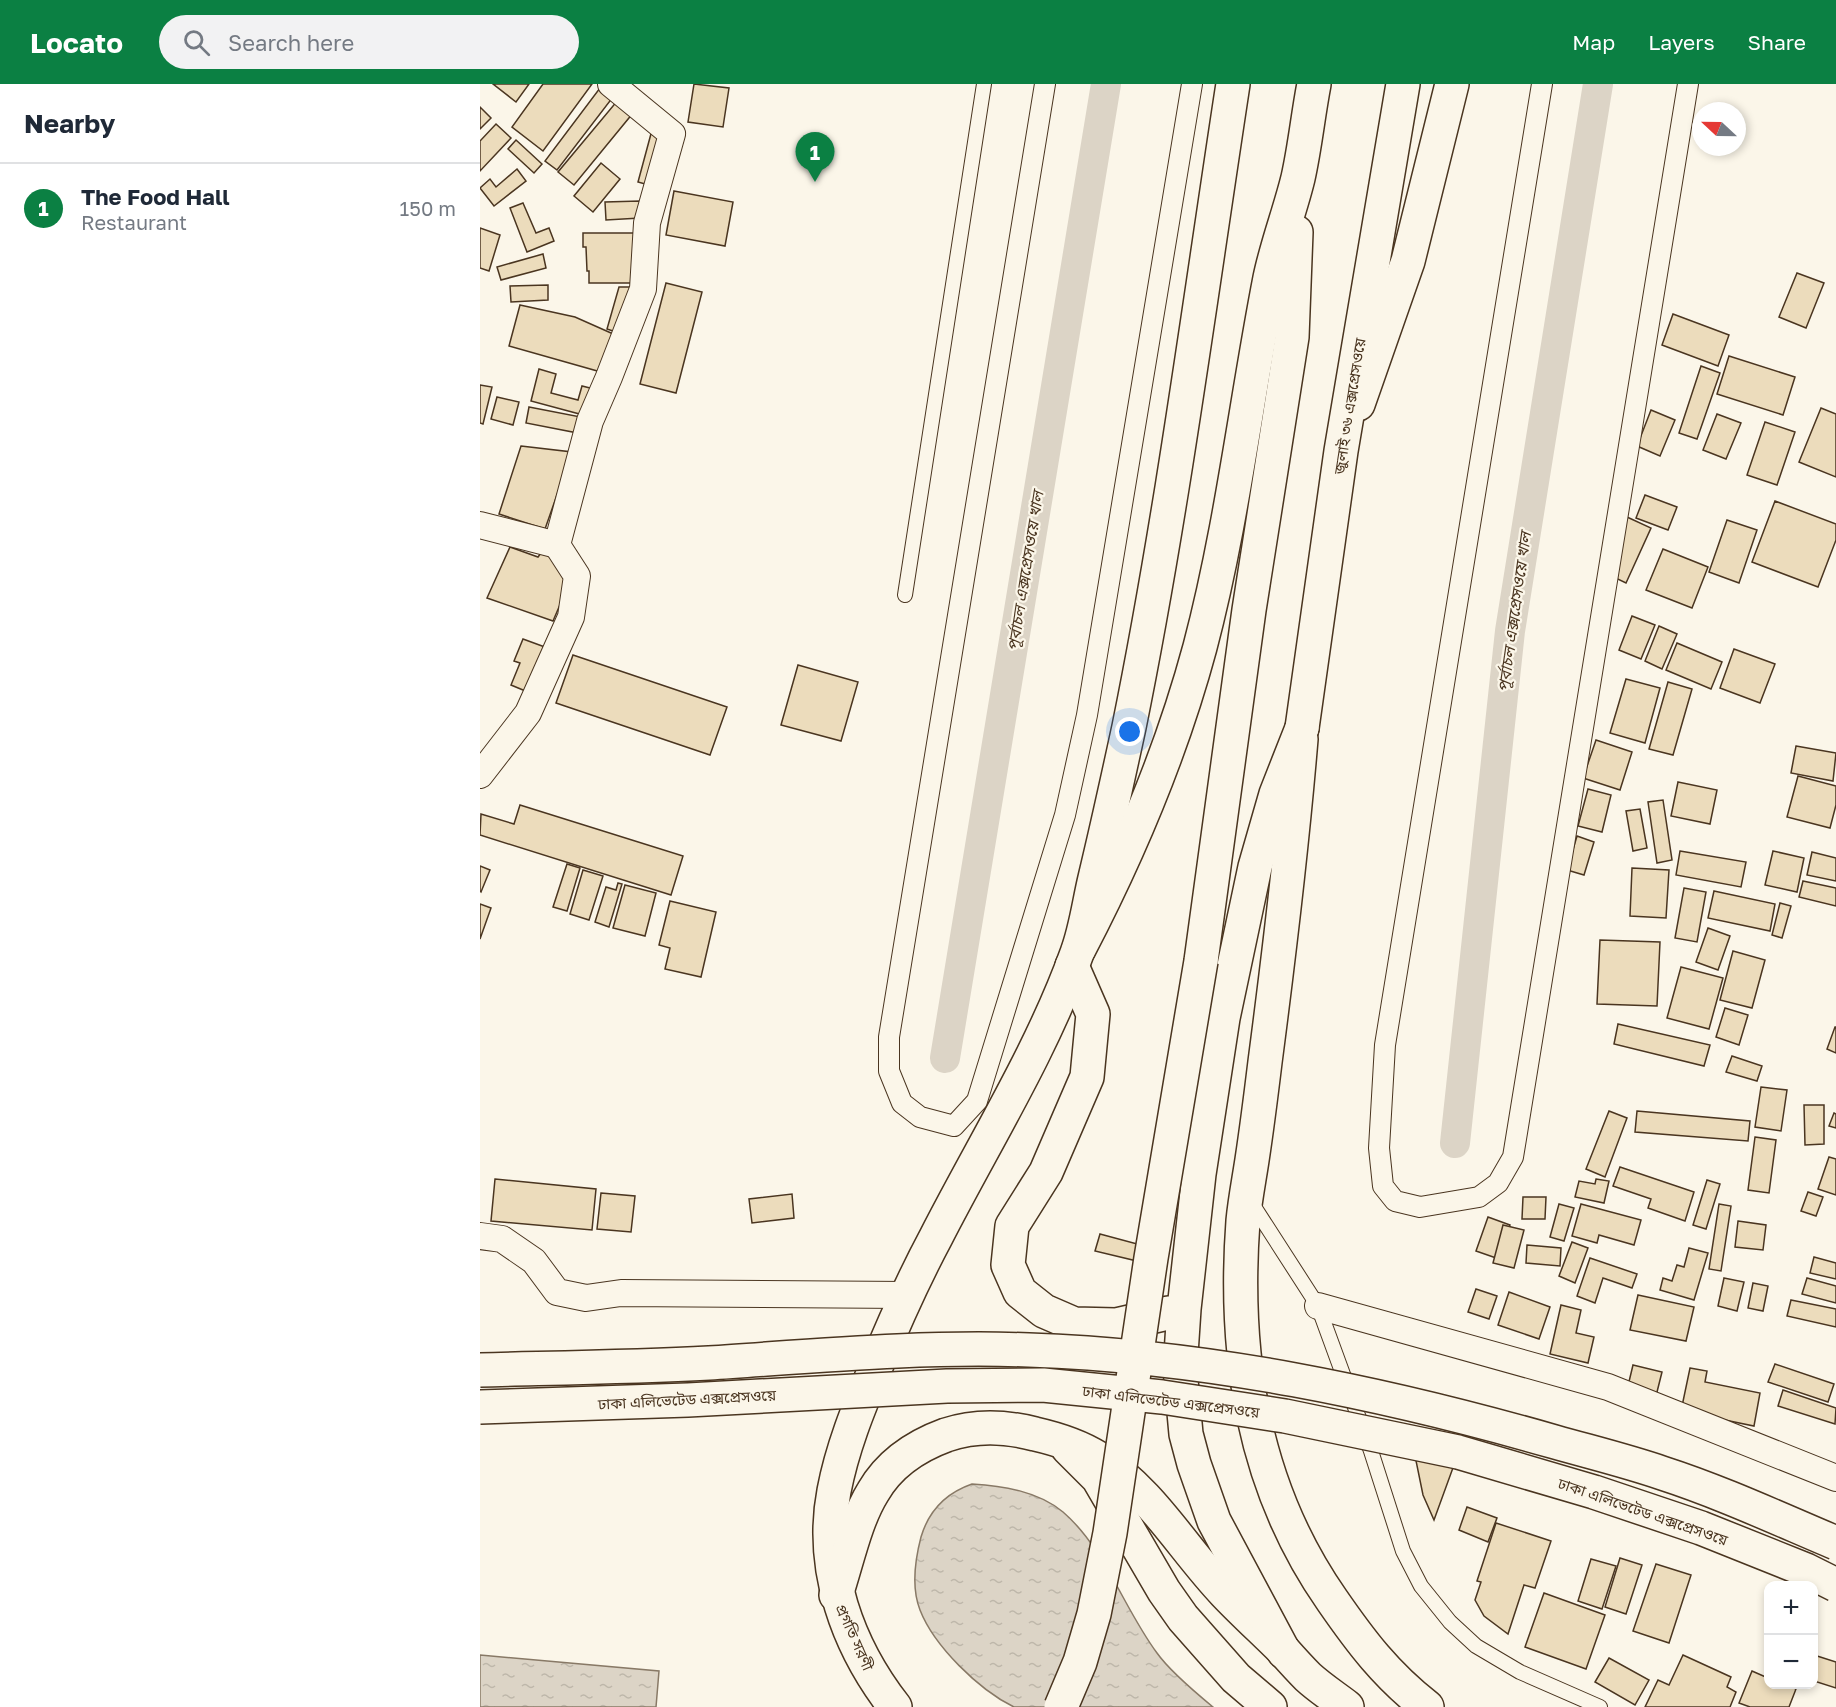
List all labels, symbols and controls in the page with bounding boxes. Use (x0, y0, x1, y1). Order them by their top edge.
search box (159, 15, 579, 69)
text: Locato (30, 26, 123, 59)
icon: search (180, 26, 213, 59)
text: Search here (228, 29, 354, 56)
text: Map (1572, 29, 1615, 55)
text: Layers (1648, 29, 1715, 55)
text: Share (1748, 29, 1806, 55)
north arrow (1692, 102, 1746, 156)
text: Nearby (24, 108, 115, 139)
pin: 1 (796, 132, 834, 182)
text: The Food Hall (81, 183, 230, 210)
text: 1 (38, 196, 49, 220)
text: 150 m (400, 196, 456, 220)
text: Restaurant (81, 210, 187, 234)
street label: জুলাই ৩৬ এক্সপ্রেসওয়ে (1329, 336, 1369, 476)
water label: পূর্বাচল এক্সপ্রেসওয়ে খাল (1002, 486, 1048, 652)
water label: পূর্বাচল এক্সপ্রেসওয়ে খাল (1493, 527, 1536, 693)
your location (1115, 717, 1144, 746)
street label: ঢাকা এলিভেটেড এক্সপ্রেসওয়ে (1080, 1381, 1261, 1421)
street label: ঢাকা এলিভেটেড এক্সপ্রেসওয়ে (596, 1385, 777, 1413)
street label: ঢাকা এলিভেটেড এক্সপ্রেসওয়ে (1555, 1473, 1731, 1549)
map controls (1764, 1581, 1818, 1689)
button: + (1764, 1581, 1818, 1635)
street label: প্রগতি সরণী (832, 1601, 878, 1674)
button: − (1764, 1635, 1818, 1689)

